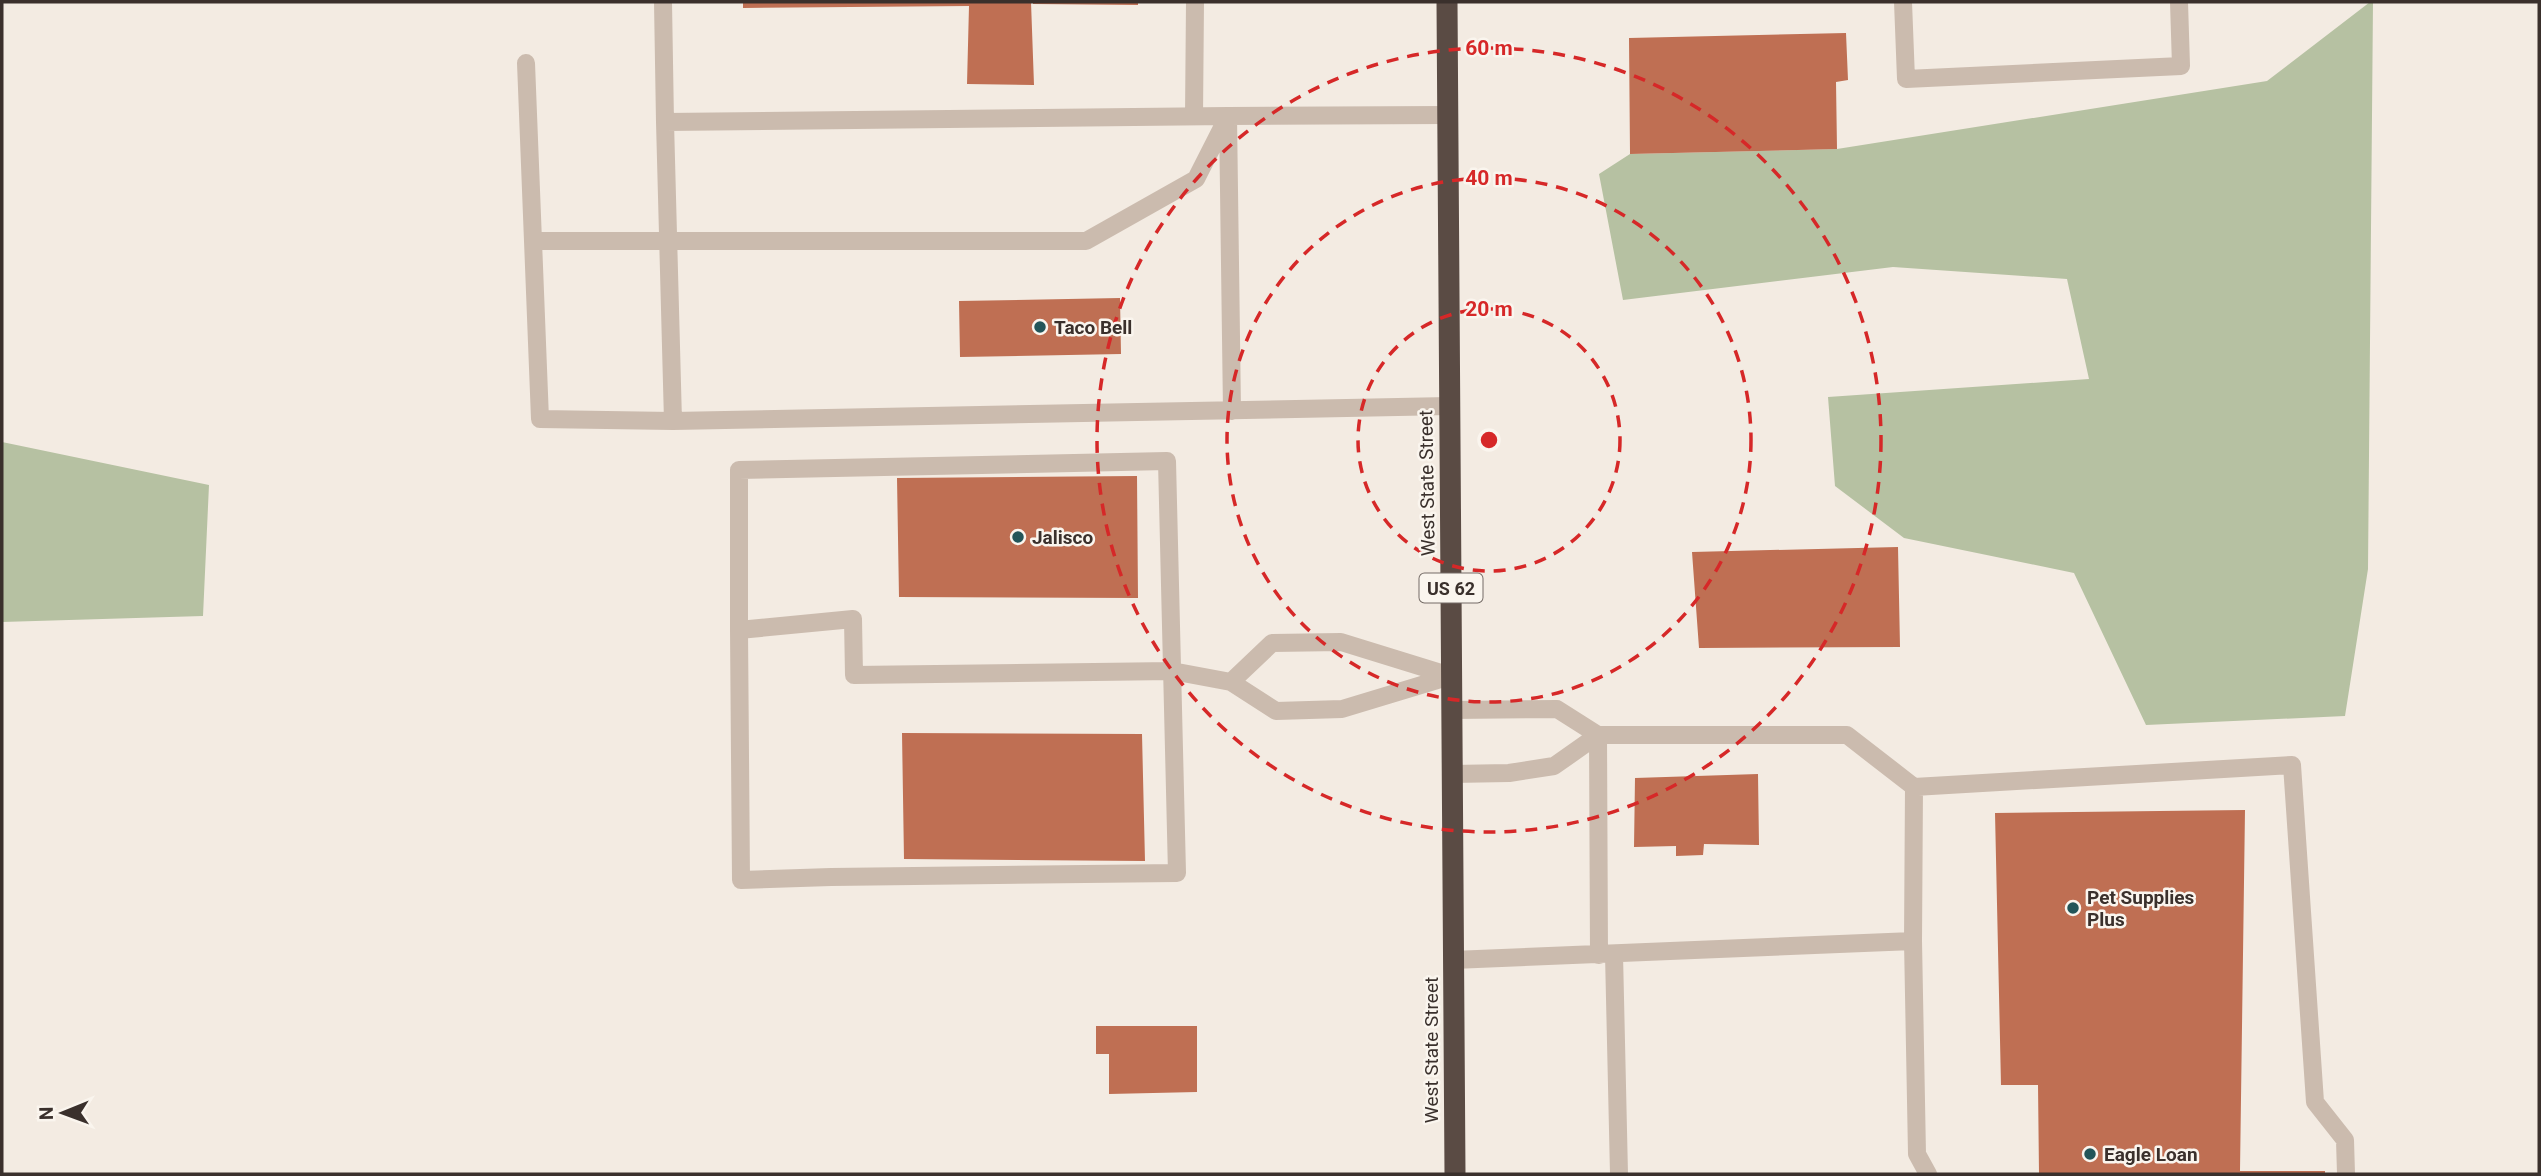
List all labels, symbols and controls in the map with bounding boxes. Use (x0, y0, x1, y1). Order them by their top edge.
text: 60 m (1465, 36, 1513, 60)
text: 40 m (1465, 166, 1513, 190)
text: 20 m (1465, 297, 1513, 321)
place label: Taco Bell (1054, 316, 1132, 339)
marker: Taco Bell (1032, 319, 1048, 335)
street label: West State Street (1414, 410, 1440, 556)
centre of rings (1477, 428, 1501, 452)
place label: Jalisco (1032, 526, 1093, 549)
marker: Jalisco (1010, 529, 1026, 545)
road number: US 62 (1420, 574, 1482, 602)
place label: Pet Supplies Plus (2087, 886, 2195, 931)
marker: Pet Supplies Plus (2065, 900, 2081, 916)
street label: West State Street (1420, 977, 1443, 1123)
north arrow (28, 1078, 98, 1148)
text: N (35, 1106, 58, 1120)
place label: Eagle Loan (2104, 1143, 2198, 1166)
marker: Eagle Loan (2082, 1146, 2098, 1162)

